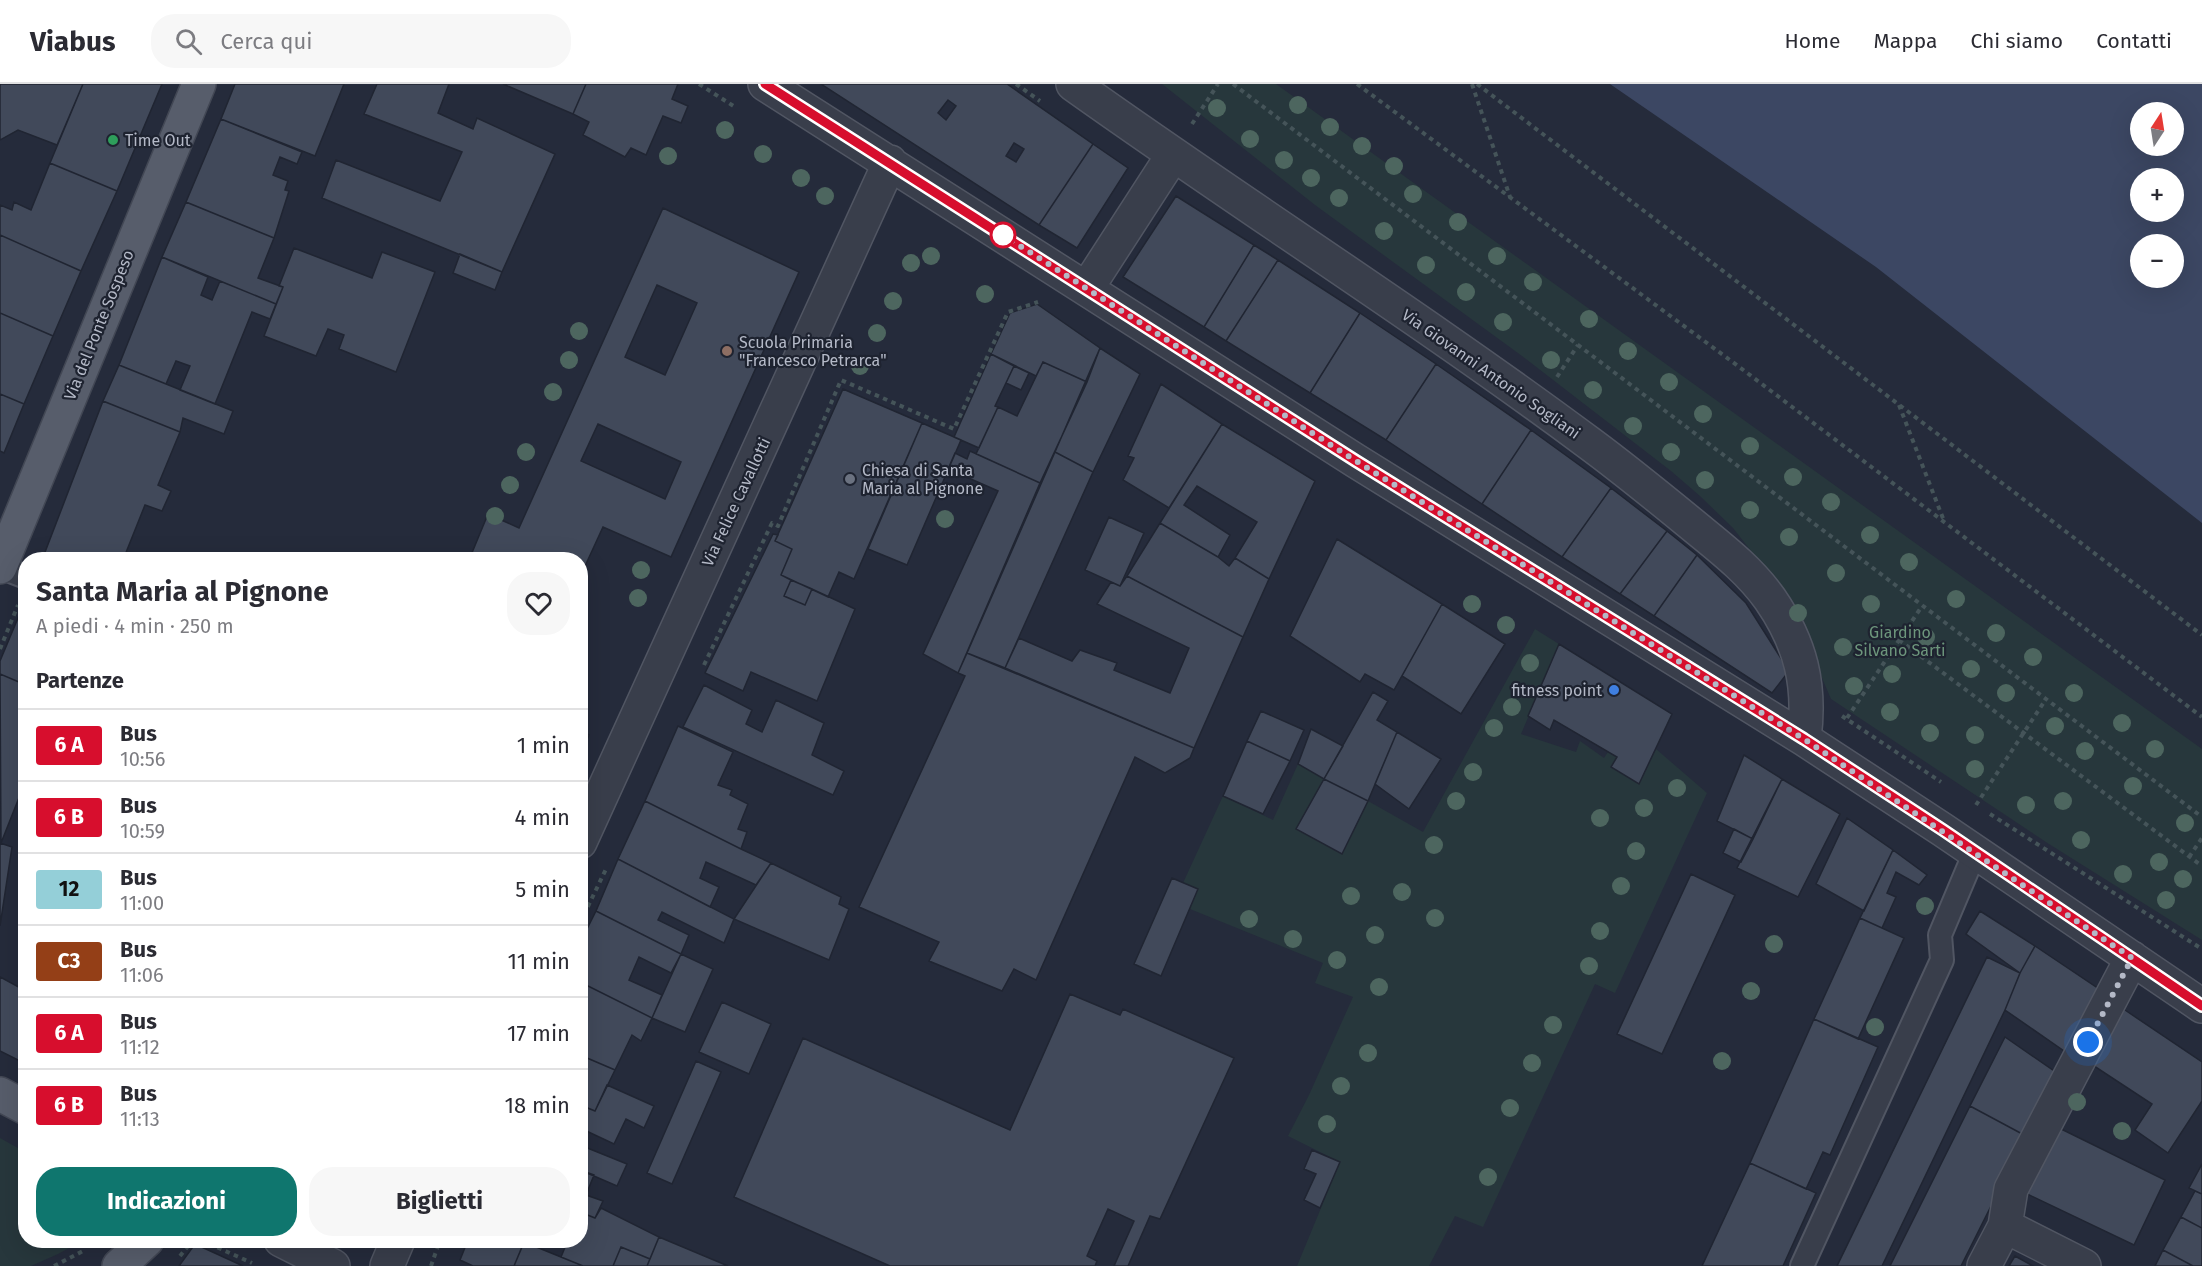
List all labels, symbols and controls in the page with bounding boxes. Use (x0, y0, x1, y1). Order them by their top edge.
search box (151, 14, 571, 68)
text: Viabus (30, 25, 115, 58)
icon: search (172, 25, 205, 58)
text: Cerca qui (220, 28, 312, 55)
text: Home (1784, 28, 1840, 54)
text: Mappa (1873, 28, 1937, 54)
text: Chi siamo (1970, 28, 2063, 54)
text: Contatti (2096, 28, 2172, 54)
north arrow (2130, 102, 2184, 156)
map controls (2130, 102, 2184, 288)
place label: Time Out (125, 131, 191, 150)
marker: Time Out (106, 133, 120, 147)
button: + (2130, 168, 2184, 222)
unlabelled marker (990, 222, 1016, 248)
button: − (2130, 234, 2184, 288)
street label: Via del Ponte Sospeso (60, 247, 138, 403)
street label: Via Giovanni Antonio Sogliani (1398, 305, 1584, 443)
place label: Scuola Primaria "Francesco Petrarca" (739, 333, 887, 370)
marker: Scuola Primaria "Francesco Petrarca" (720, 344, 734, 358)
street label: Via Felice Cavallotti (698, 435, 774, 569)
place label: Chiesa di Santa Maria al Pignone (862, 461, 983, 498)
marker: Chiesa di Santa Maria al Pignone (843, 472, 857, 486)
button: heart (507, 572, 570, 635)
text: Santa Maria al Pignone (36, 575, 329, 608)
text: A piedi · 4 min · 250 m (36, 614, 234, 638)
park label: Giardino Silvano Sarti (1855, 623, 1945, 660)
text: Partenze (36, 667, 124, 694)
place label: fitness point (1511, 681, 1602, 700)
marker: fitness point (1607, 683, 1621, 697)
text: Bus (120, 720, 157, 747)
text: 6 A (54, 732, 84, 758)
text: 1 min (517, 732, 570, 759)
text: 10:56 (120, 747, 165, 771)
text: Bus (120, 792, 157, 819)
text: 6 B (54, 804, 84, 830)
text: 4 min (515, 804, 570, 831)
text: 10:59 (120, 819, 165, 843)
text: Bus (120, 864, 157, 891)
text: 12 (59, 876, 79, 902)
text: 5 min (515, 876, 570, 903)
text: 11:00 (120, 891, 164, 915)
text: Bus (120, 936, 157, 963)
text: C3 (58, 948, 81, 974)
text: 11 min (507, 948, 570, 975)
text: 11:06 (120, 963, 164, 987)
text: Bus (120, 1008, 157, 1035)
text: 6 A (54, 1020, 84, 1046)
text: 17 min (507, 1020, 570, 1047)
your location (2073, 1027, 2103, 1057)
text: 11:12 (120, 1035, 160, 1059)
text: Bus (120, 1080, 157, 1107)
text: 6 B (54, 1092, 84, 1118)
text: 18 min (505, 1092, 570, 1119)
text: 11:13 (120, 1107, 160, 1131)
button: Indicazioni (36, 1167, 297, 1236)
button: Biglietti (309, 1167, 570, 1236)

